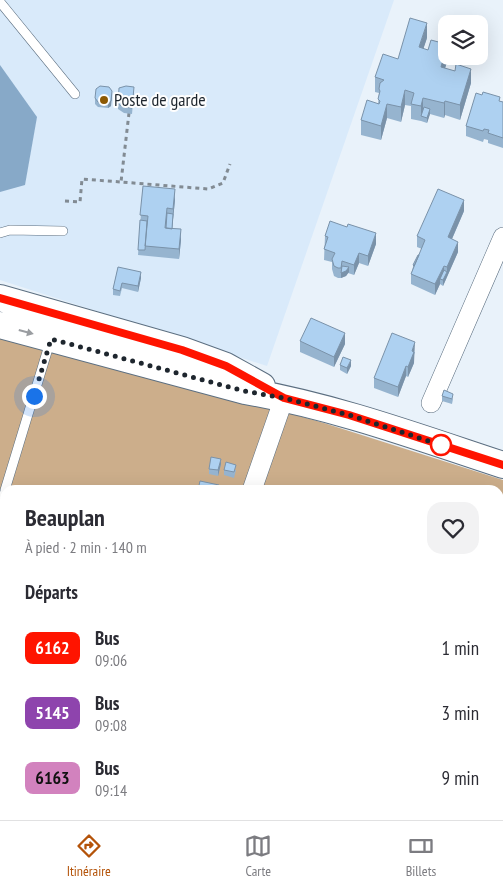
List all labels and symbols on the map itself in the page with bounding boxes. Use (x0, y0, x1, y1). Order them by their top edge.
place label: Poste de garde (114, 88, 206, 111)
marker: Poste de garde (98, 94, 110, 106)
one-way arrow (18, 328, 33, 336)
your location (22, 384, 47, 409)
unlabelled marker (430, 434, 452, 456)

